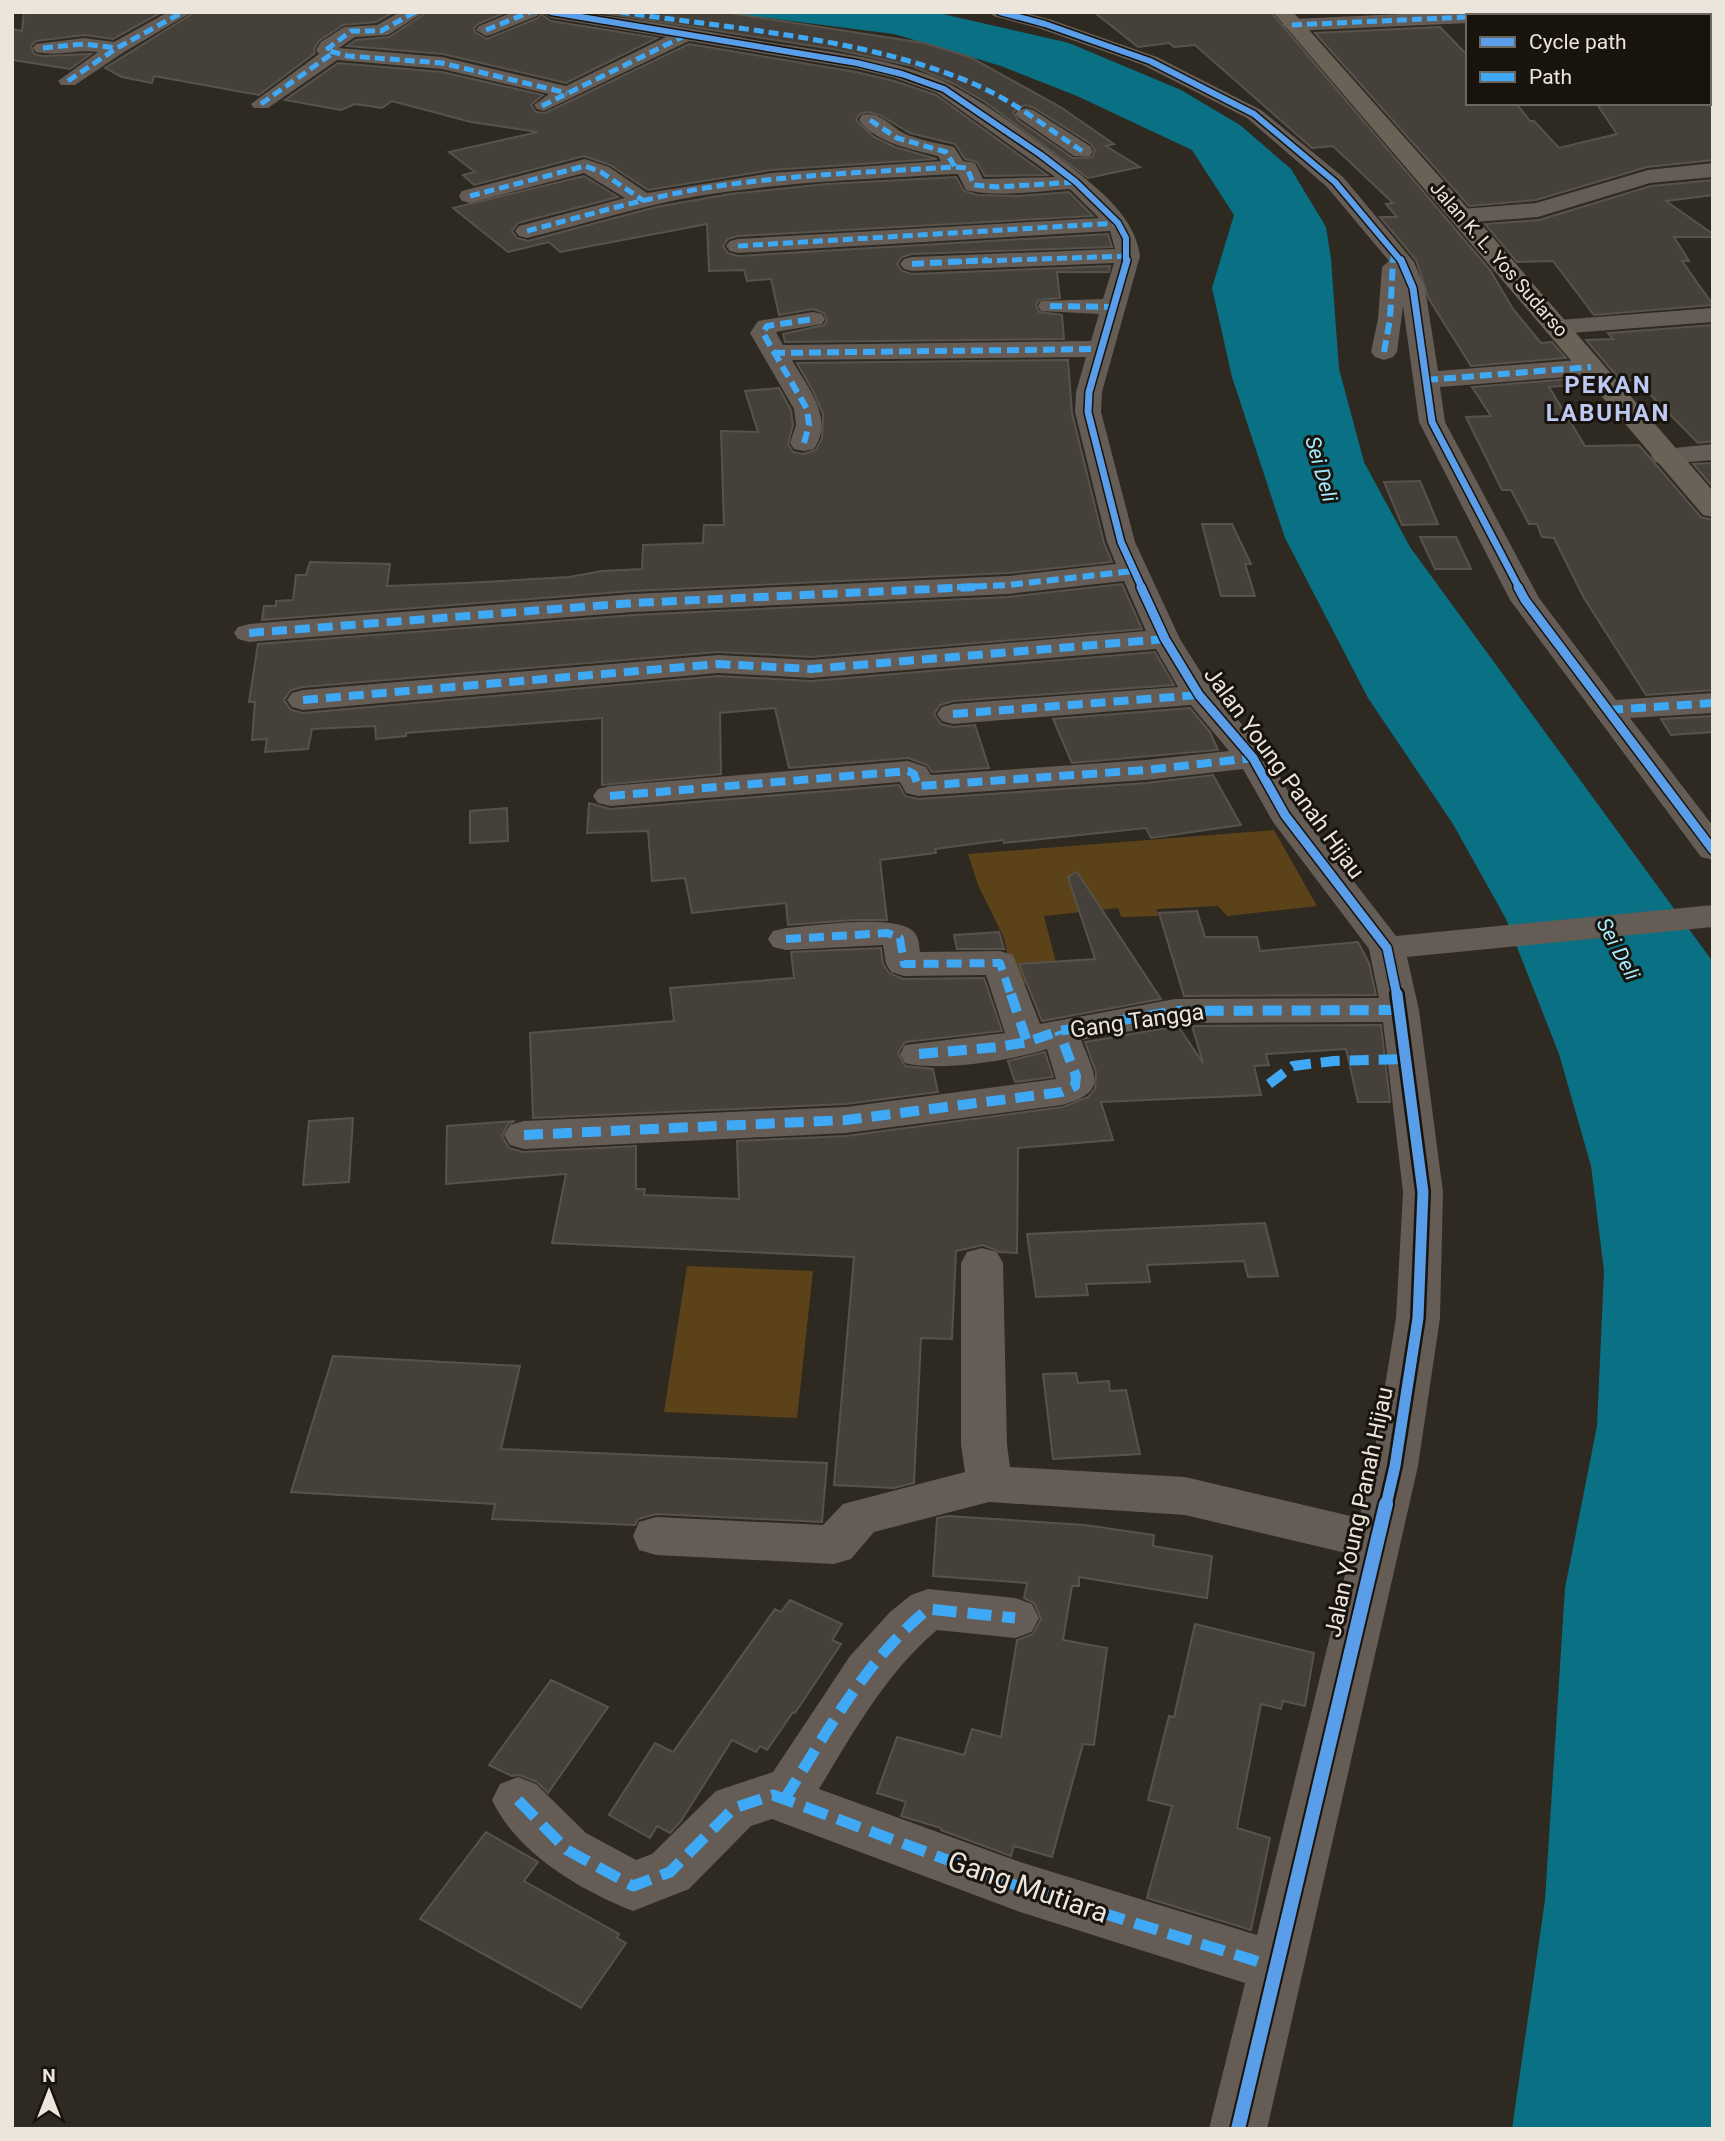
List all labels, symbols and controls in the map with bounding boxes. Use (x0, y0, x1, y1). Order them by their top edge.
legend (1466, 14, 1711, 105)
text: Cycle path (1529, 30, 1627, 54)
text: Path (1529, 65, 1572, 89)
street label: Jalan K. L. Yos Sudarso (1425, 176, 1573, 342)
district label: PEKAN LABUHAN (1546, 371, 1670, 427)
water label: Sei Deli (1300, 433, 1342, 505)
street label: Jalan Young Panah Hijau (1198, 662, 1370, 884)
water label: Sei Deli (1592, 914, 1644, 984)
street label: Gang Tangga (1068, 998, 1206, 1044)
street label: Jalan Young Panah Hijau (1319, 1384, 1399, 1640)
street label: Gang Mutiara (943, 1844, 1113, 1930)
north arrow (14, 2057, 84, 2127)
text: N (42, 2064, 56, 2087)

